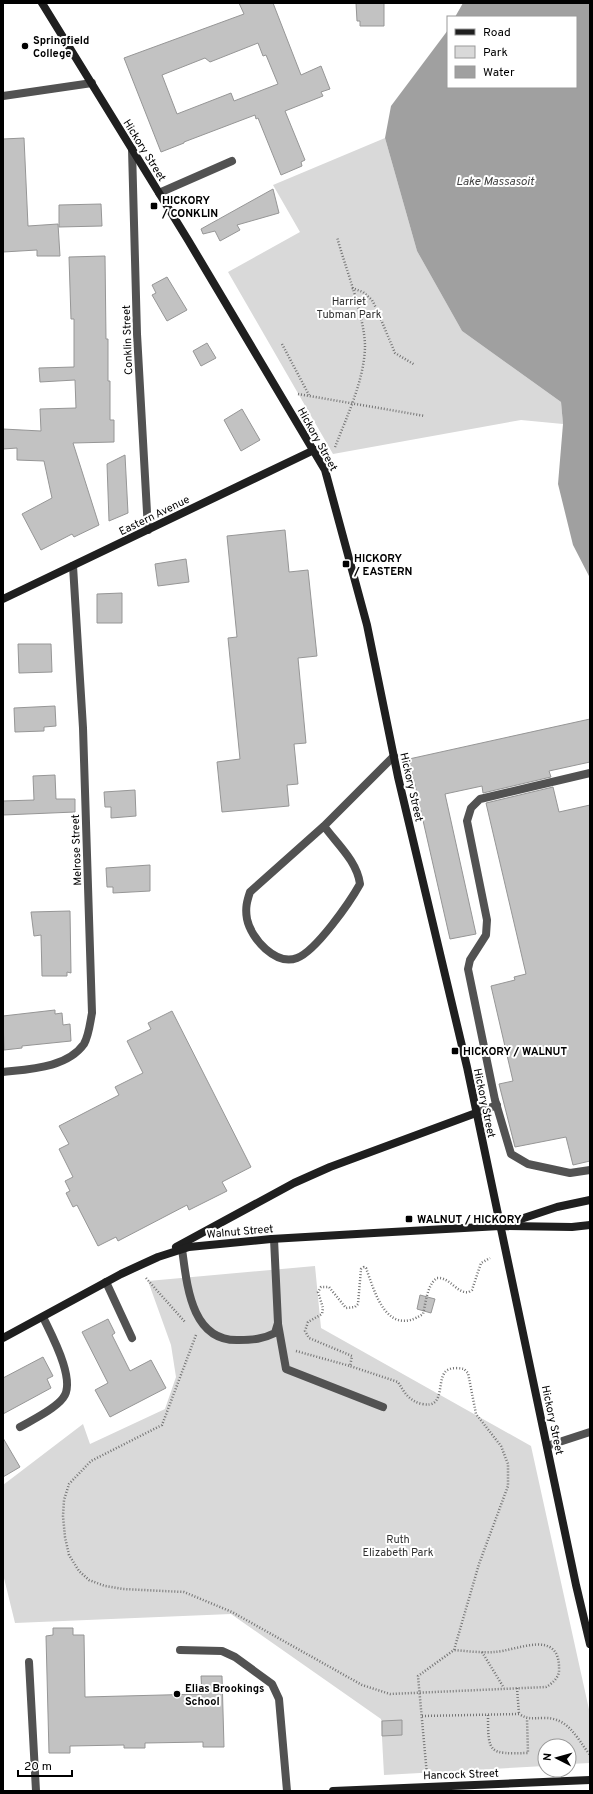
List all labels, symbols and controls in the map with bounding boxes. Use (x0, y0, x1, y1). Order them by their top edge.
legend (447, 16, 577, 88)
text: Road (483, 25, 511, 41)
place label: Springfield College (33, 34, 89, 61)
marker: Springfield College (20, 41, 30, 51)
text: Park (483, 45, 508, 61)
text: Water (483, 65, 515, 81)
street label: Hickory Street (119, 117, 169, 184)
water label: Lake Massasoit (456, 174, 535, 190)
place label: HICKORY / CONKLIN (161, 194, 218, 221)
marker: HICKORY / CONKLIN (149, 201, 159, 211)
park label: Harriet Tubman Park (316, 295, 382, 322)
street label: Conklin Street (120, 305, 136, 375)
street label: Hickory Street (294, 405, 340, 474)
street label: Eastern Avenue (117, 493, 192, 539)
place label: HICKORY / EASTERN (353, 552, 413, 579)
marker: HICKORY / EASTERN (341, 559, 351, 569)
street label: Hickory Street (396, 751, 426, 823)
street label: Melrose Street (69, 814, 85, 886)
place label: HICKORY / WALNUT (463, 1045, 567, 1059)
marker: HICKORY / WALNUT (450, 1046, 460, 1056)
street label: Hickory Street (470, 1067, 498, 1139)
place label: WALNUT / HICKORY (417, 1213, 522, 1227)
marker: WALNUT / HICKORY (404, 1214, 414, 1224)
street label: Walnut Street (206, 1222, 274, 1242)
street label: Hickory Street (538, 1384, 566, 1456)
park label: Ruth Elizabeth Park (362, 1533, 434, 1560)
place label: Elias Brookings School (185, 1682, 265, 1709)
marker: Elias Brookings School (172, 1689, 182, 1699)
north arrow (537, 1738, 577, 1778)
scale bar (18, 1752, 72, 1778)
text: N (541, 1752, 555, 1762)
text: 20 m (24, 1759, 52, 1775)
street label: Hancock Street (423, 1767, 499, 1783)

